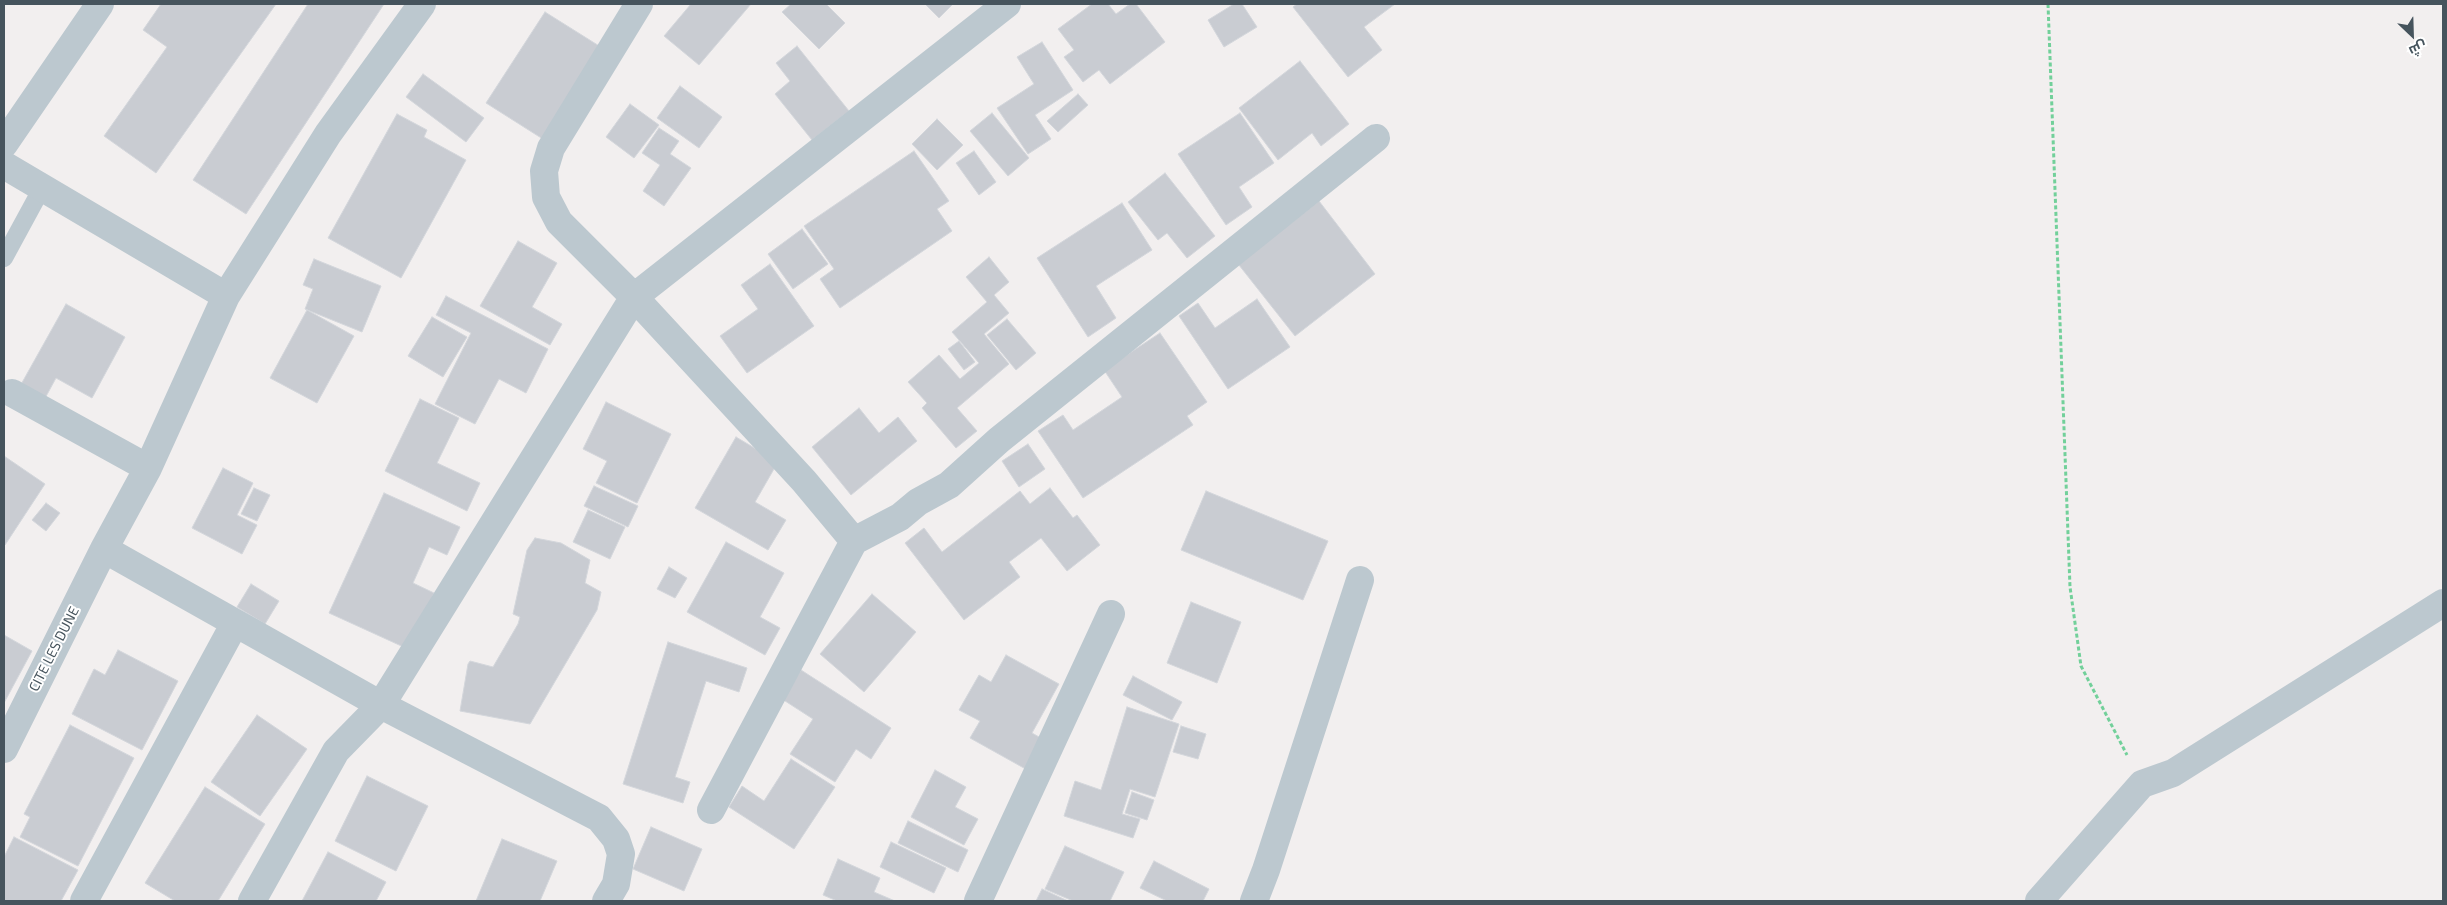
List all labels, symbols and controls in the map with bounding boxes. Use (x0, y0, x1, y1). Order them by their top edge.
north arrow (2387, 10, 2437, 60)
text: ش (2407, 38, 2430, 61)
street label: CITE LES DUNE (25, 604, 83, 694)

